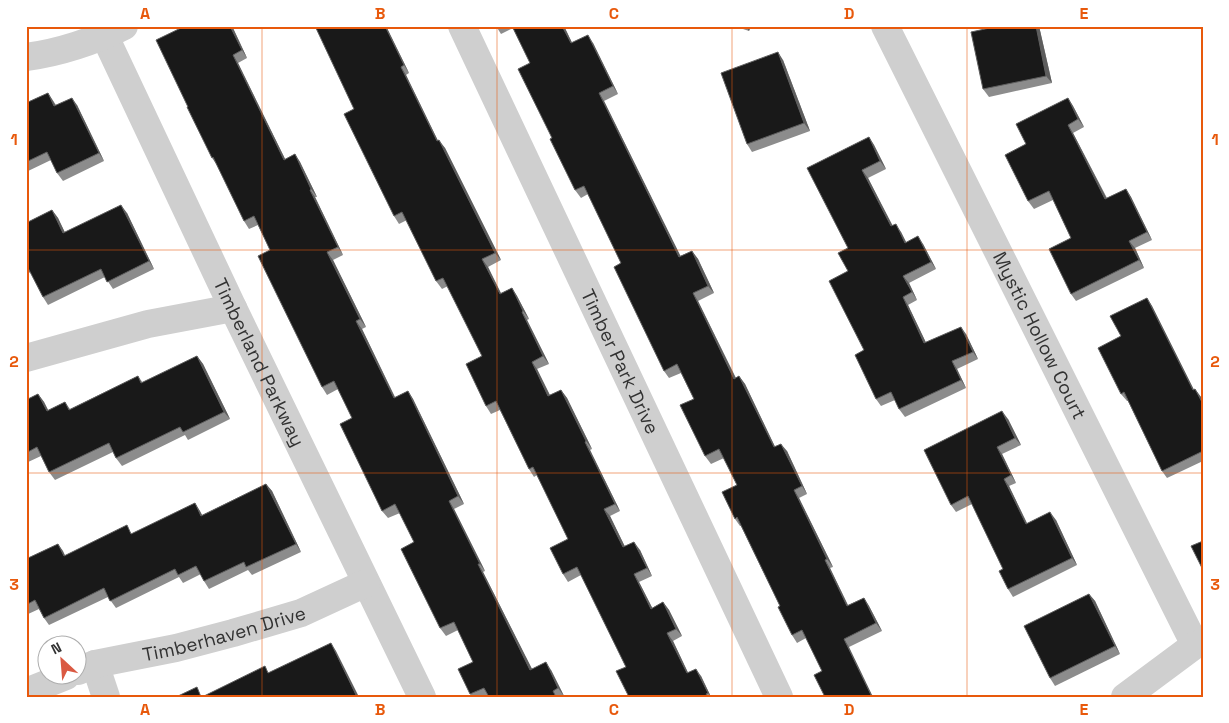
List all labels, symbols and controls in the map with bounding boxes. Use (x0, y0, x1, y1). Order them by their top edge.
text: A (140, 3, 150, 24)
text: B (375, 3, 385, 24)
text: C (609, 3, 619, 24)
text: D (844, 3, 854, 24)
text: E (1080, 3, 1089, 24)
text: 1 (10, 129, 18, 150)
text: 1 (1211, 129, 1219, 150)
street label: Mystic Hollow Court (987, 248, 1092, 424)
street label: Timberland Parkway (208, 274, 310, 451)
street label: Timber Park Drive (575, 285, 665, 438)
text: 2 (9, 351, 19, 372)
text: 2 (1210, 351, 1220, 372)
text: 3 (9, 574, 19, 595)
text: 3 (1210, 574, 1220, 595)
street label: Timberhaven Drive (140, 600, 309, 667)
north arrow (38, 636, 88, 686)
text: N (48, 638, 64, 658)
text: A (140, 699, 150, 720)
text: B (375, 699, 385, 720)
text: C (609, 699, 619, 720)
text: D (844, 699, 854, 720)
text: E (1080, 699, 1089, 720)

